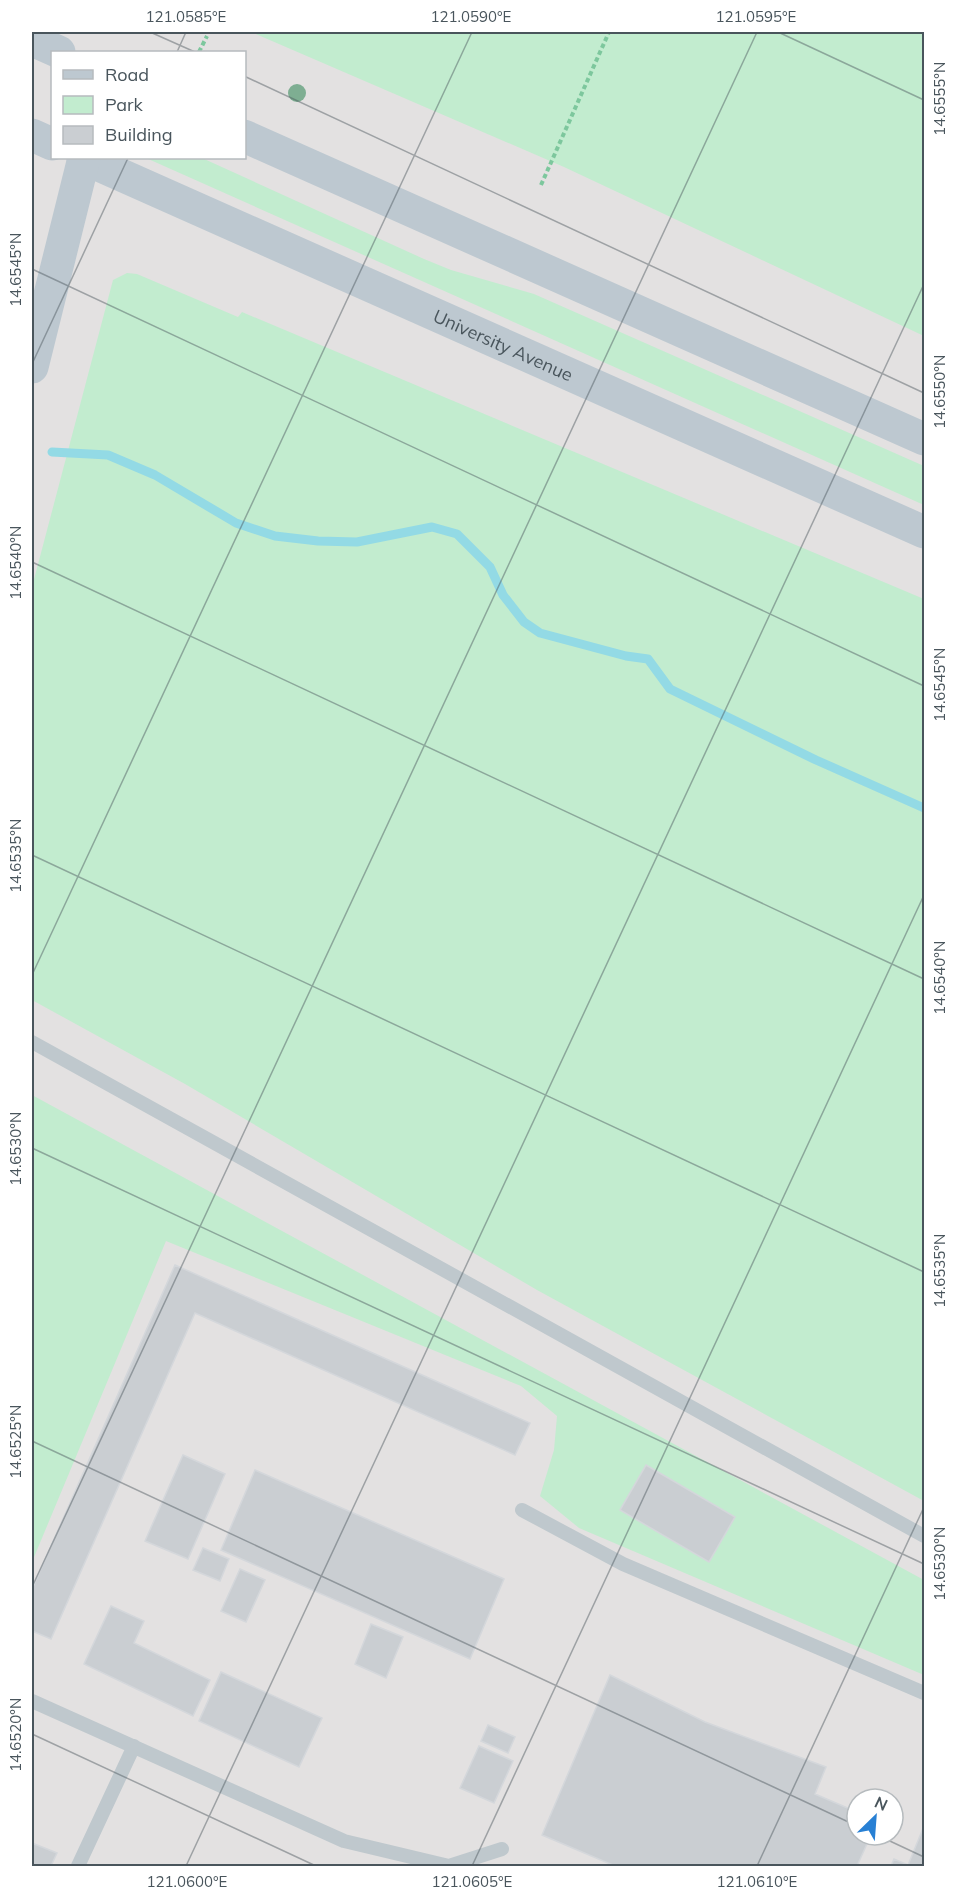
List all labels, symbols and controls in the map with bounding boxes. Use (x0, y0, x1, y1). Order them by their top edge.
text: 121.0585°E (146, 7, 227, 26)
text: 121.0590°E (431, 7, 512, 26)
text: 121.0595°E (716, 7, 797, 26)
legend (51, 51, 246, 159)
text: 14.6555°N (930, 62, 949, 136)
text: Road (105, 63, 149, 86)
text: Park (105, 93, 144, 116)
text: Building (105, 123, 173, 146)
text: 14.6545°N (6, 233, 25, 307)
street label: University Avenue (430, 304, 577, 386)
text: 14.6550°N (930, 355, 949, 429)
text: 14.6540°N (6, 526, 25, 600)
text: 14.6545°N (930, 648, 949, 722)
text: 14.6535°N (6, 819, 25, 893)
text: 14.6540°N (930, 941, 949, 1015)
text: 14.6530°N (6, 1112, 25, 1186)
text: 14.6535°N (930, 1234, 949, 1308)
text: 14.6525°N (6, 1405, 25, 1479)
text: 14.6530°N (930, 1527, 949, 1601)
text: 14.6520°N (6, 1698, 25, 1772)
north arrow (845, 1787, 905, 1847)
text: N (872, 1792, 891, 1815)
text: 121.0600°E (147, 1872, 228, 1891)
text: 121.0605°E (432, 1872, 513, 1891)
text: 121.0610°E (717, 1872, 798, 1891)

